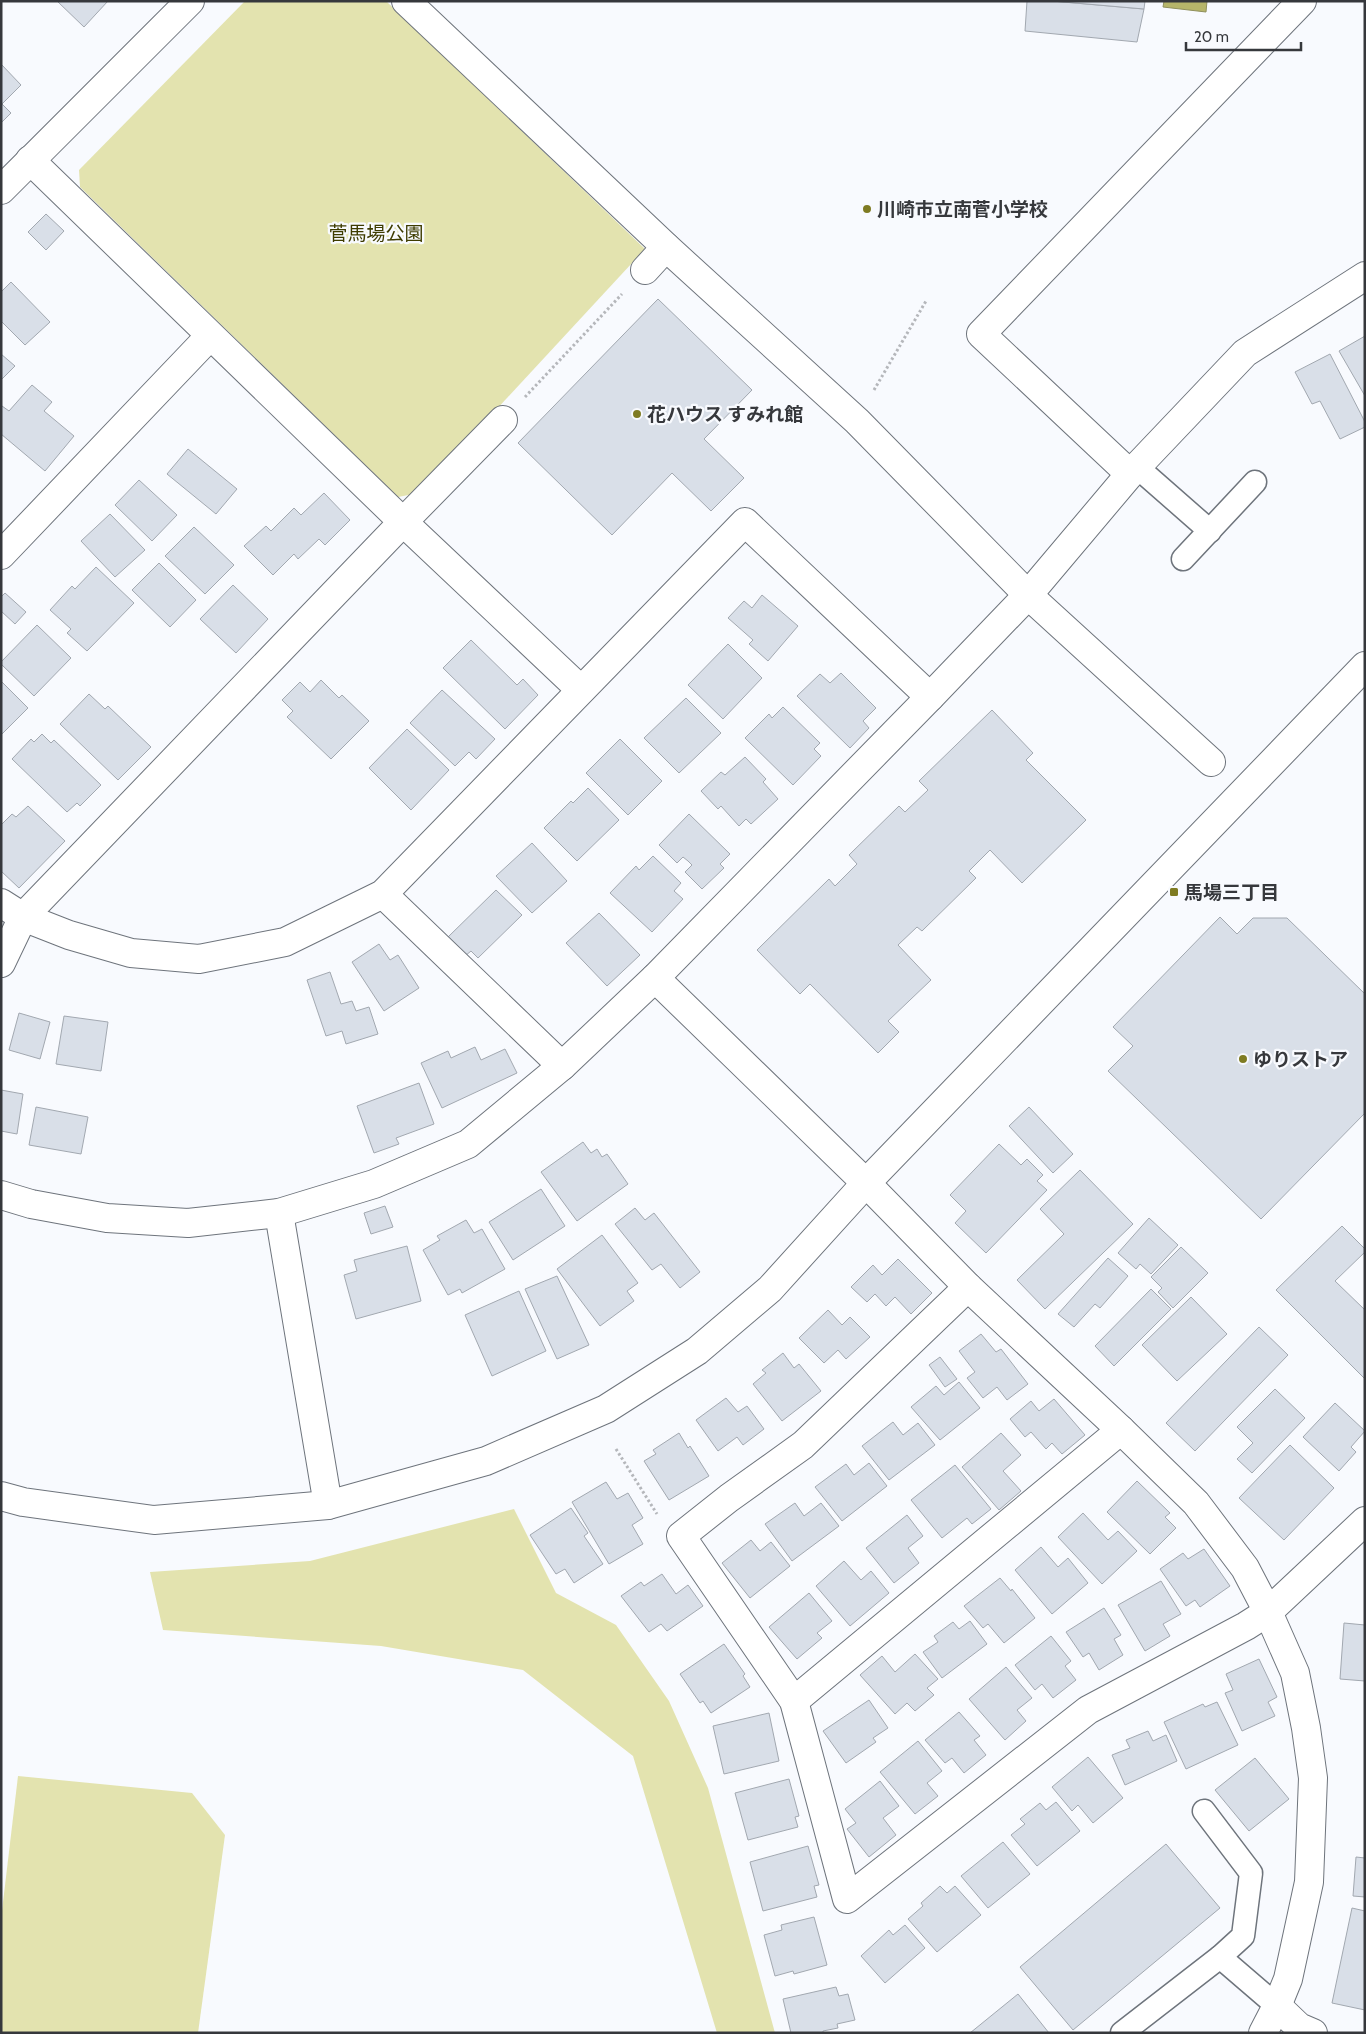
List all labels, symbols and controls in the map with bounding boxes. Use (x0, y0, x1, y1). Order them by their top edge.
scale bar (1186, 20, 1301, 52)
text: 20 m (1194, 28, 1229, 46)
place label: 川崎市立南菅小学校 (877, 198, 1048, 221)
marker: 川崎市立南菅小学校 (861, 203, 873, 215)
park label: 菅馬場公園 (328, 222, 424, 245)
place label: 花ハウス すみれ館 (647, 403, 803, 426)
marker: 花ハウス すみれ館 (631, 408, 643, 420)
place label: 馬場三丁目 (1184, 881, 1279, 904)
marker: 馬場三丁目 (1168, 886, 1180, 898)
place label: ゆりストア (1253, 1048, 1348, 1071)
marker: ゆりストア (1237, 1053, 1249, 1065)

